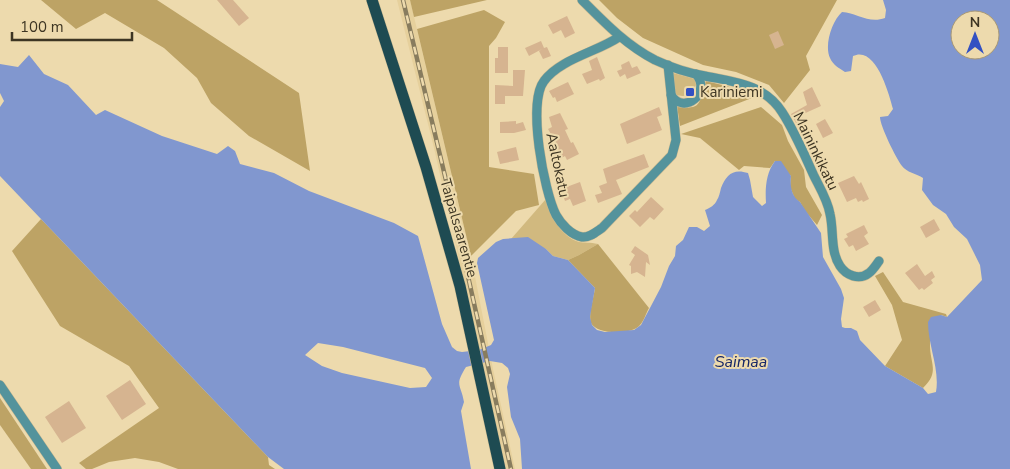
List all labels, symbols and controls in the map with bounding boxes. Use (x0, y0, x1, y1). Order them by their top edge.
scale bar (12, 10, 132, 42)
north arrow (950, 10, 1000, 60)
text: N (970, 13, 980, 32)
text: 100 m (20, 17, 64, 37)
place label: Kariniemi (700, 82, 762, 102)
marker: Kariniemi (684, 86, 696, 98)
street label: Maininkikatu (788, 109, 844, 193)
street label: Aaltokatu (541, 131, 575, 199)
street label: Taipalsaarentie (435, 176, 483, 280)
water label: Saimaa (715, 351, 767, 373)

